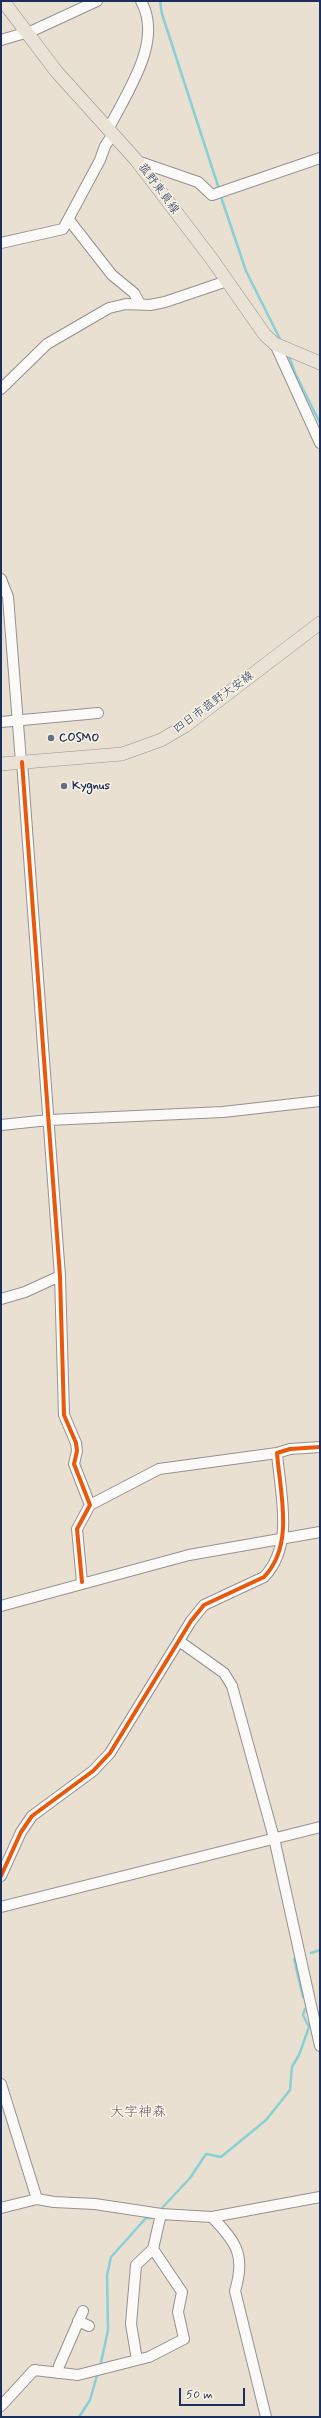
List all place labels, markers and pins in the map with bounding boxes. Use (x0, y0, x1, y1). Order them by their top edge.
place label: COSMO (59, 731, 99, 745)
marker: COSMO (46, 733, 56, 743)
place label: Kygnus (72, 779, 110, 793)
marker: Kygnus (59, 781, 69, 791)

